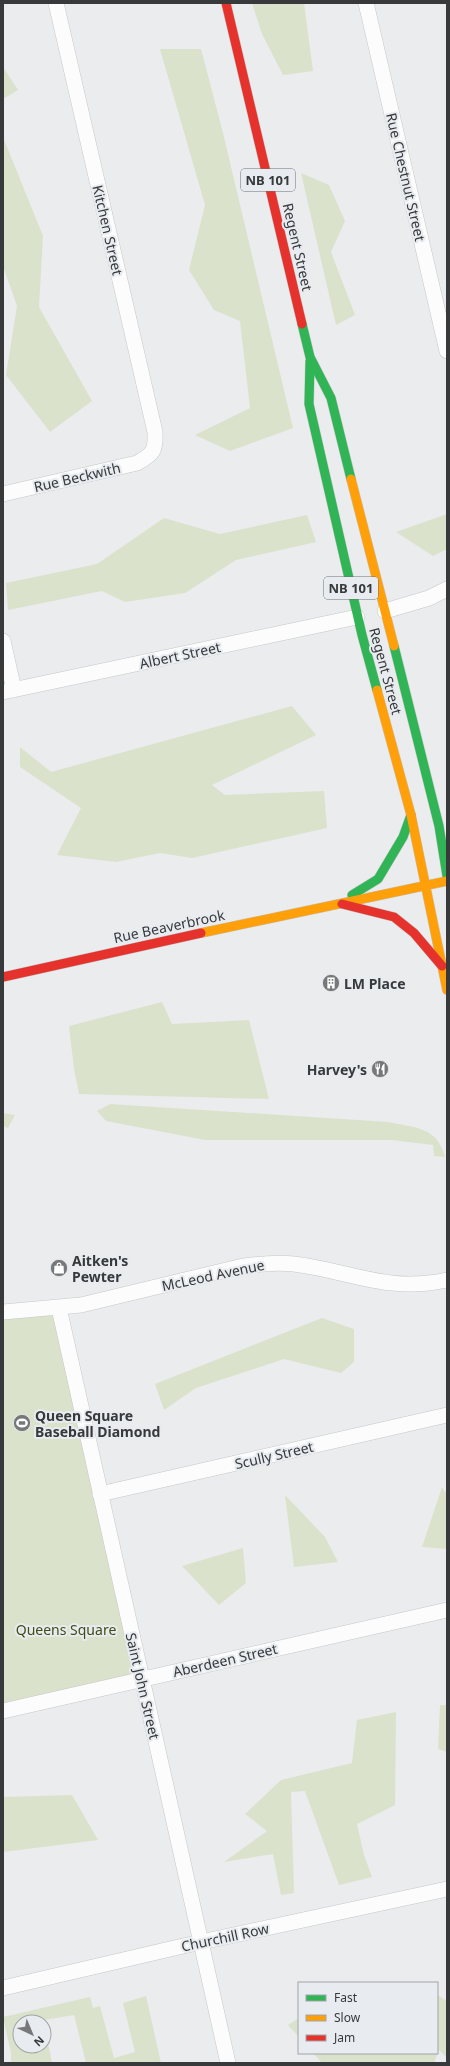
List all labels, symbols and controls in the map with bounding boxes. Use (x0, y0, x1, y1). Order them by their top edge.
street label: Rue Chestnut Street (382, 111, 430, 243)
road number: NB 101 (241, 169, 295, 191)
street label: Kitchen Street (88, 183, 128, 277)
street label: Regent Street (279, 201, 317, 293)
street label: Rue Beckwith (32, 458, 122, 496)
road number: NB 101 (324, 577, 378, 599)
street label: Regent Street (365, 625, 407, 717)
street label: Albert Street (138, 637, 222, 673)
street label: Rue Beaverbrook (112, 905, 227, 947)
building icon: LM Place (321, 973, 341, 993)
place label: LM Place (344, 974, 406, 993)
restaurant icon: Harvey's (370, 1059, 390, 1079)
place label: Harvey's (307, 1060, 367, 1079)
place label: Aitken's Pewter (72, 1251, 128, 1286)
street label: McLeod Avenue (160, 1255, 266, 1295)
shop icon: Aitken's Pewter (49, 1258, 69, 1278)
place label: Queen Square Baseball Diamond (35, 1406, 160, 1441)
sports icon: Queen Square Baseball Diamond (12, 1413, 32, 1433)
street label: Scully Street (233, 1437, 315, 1473)
park label: Queens Square (16, 1620, 116, 1639)
street label: Saint John Street (122, 1631, 164, 1741)
street label: Aberdeen Street (171, 1639, 279, 1681)
street label: Churchill Row (179, 1918, 271, 1956)
legend (298, 1982, 438, 2054)
text: Fast (334, 1989, 358, 2006)
text: Slow (334, 2009, 361, 2026)
north arrow (12, 2014, 52, 2054)
text: Jam (333, 2029, 355, 2046)
text: N (31, 2033, 48, 2050)

